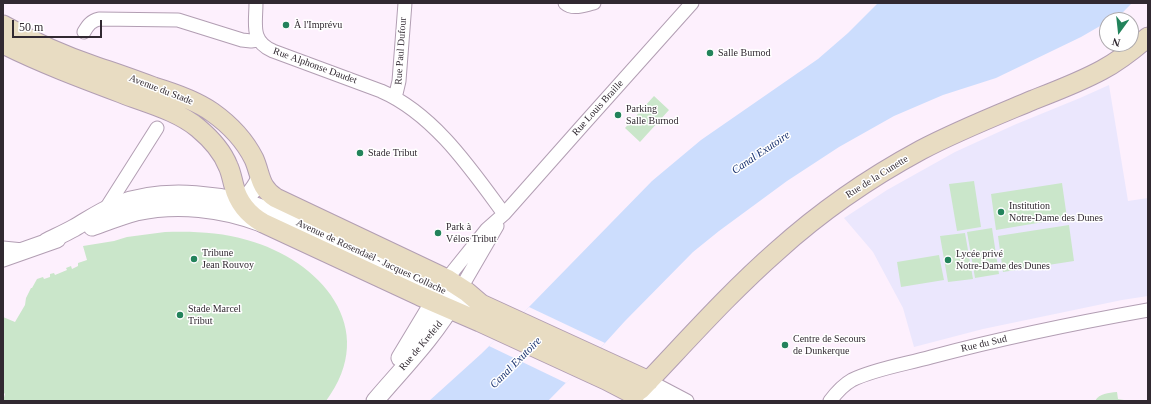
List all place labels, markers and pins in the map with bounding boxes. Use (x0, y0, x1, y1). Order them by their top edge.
place label: À l'Imprévu (294, 19, 342, 31)
marker: À l'Imprévu (281, 20, 291, 30)
place label: Salle Burnod (718, 47, 770, 59)
marker: Salle Burnod (705, 48, 715, 58)
place label: Parking Salle Burnod (626, 103, 678, 126)
marker: Parking Salle Burnod (613, 110, 623, 120)
place label: Stade Tribut (368, 147, 417, 159)
marker: Stade Tribut (355, 148, 365, 158)
place label: Institution Notre-Dame des Dunes (1009, 200, 1103, 224)
marker: Institution Notre-Dame des Dunes (996, 207, 1006, 217)
place label: Park à Vélos Tribut (446, 221, 496, 244)
marker: Park à Vélos Tribut (433, 228, 443, 238)
place label: Tribune Jean Rouvoy (202, 247, 254, 270)
place label: Lycée privé Notre-Dame des Dunes (956, 248, 1050, 272)
marker: Tribune Jean Rouvoy (189, 254, 199, 264)
marker: Lycée privé Notre-Dame des Dunes (943, 255, 953, 265)
place label: Stade Marcel Tribut (188, 303, 241, 326)
marker: Stade Marcel Tribut (175, 310, 185, 320)
place label: Centre de Secours de Dunkerque (793, 333, 866, 356)
marker: Centre de Secours de Dunkerque (780, 340, 790, 350)

